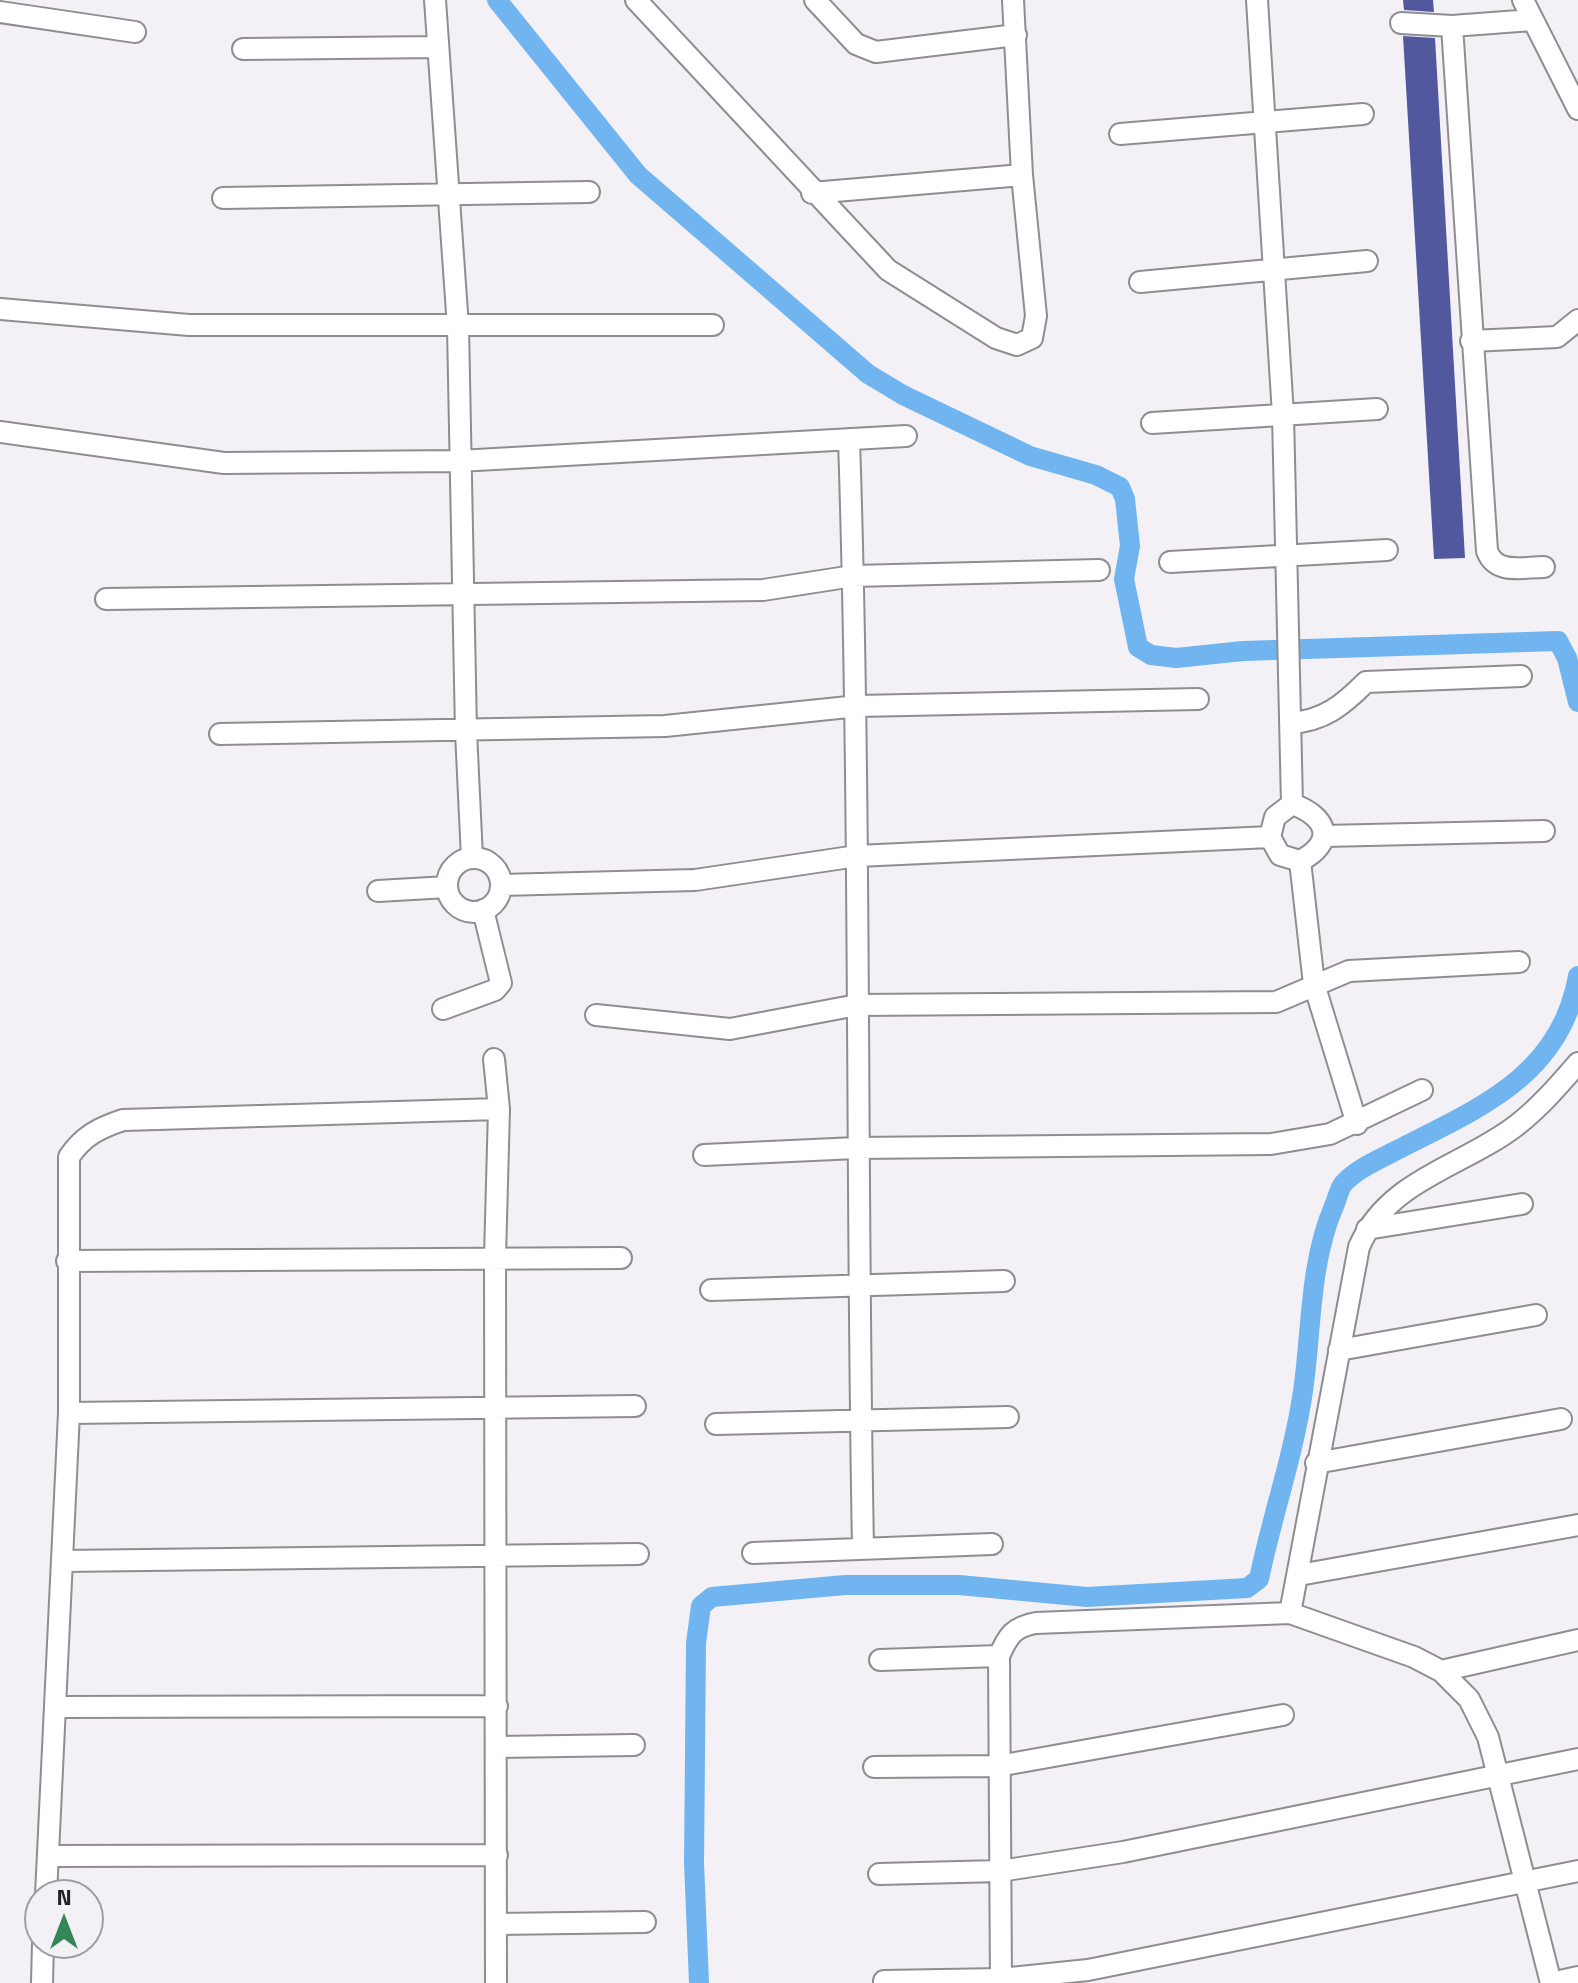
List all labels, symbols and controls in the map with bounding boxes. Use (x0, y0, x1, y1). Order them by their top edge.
north arrow (24, 1879, 104, 1959)
text: N (56, 1880, 72, 1914)

